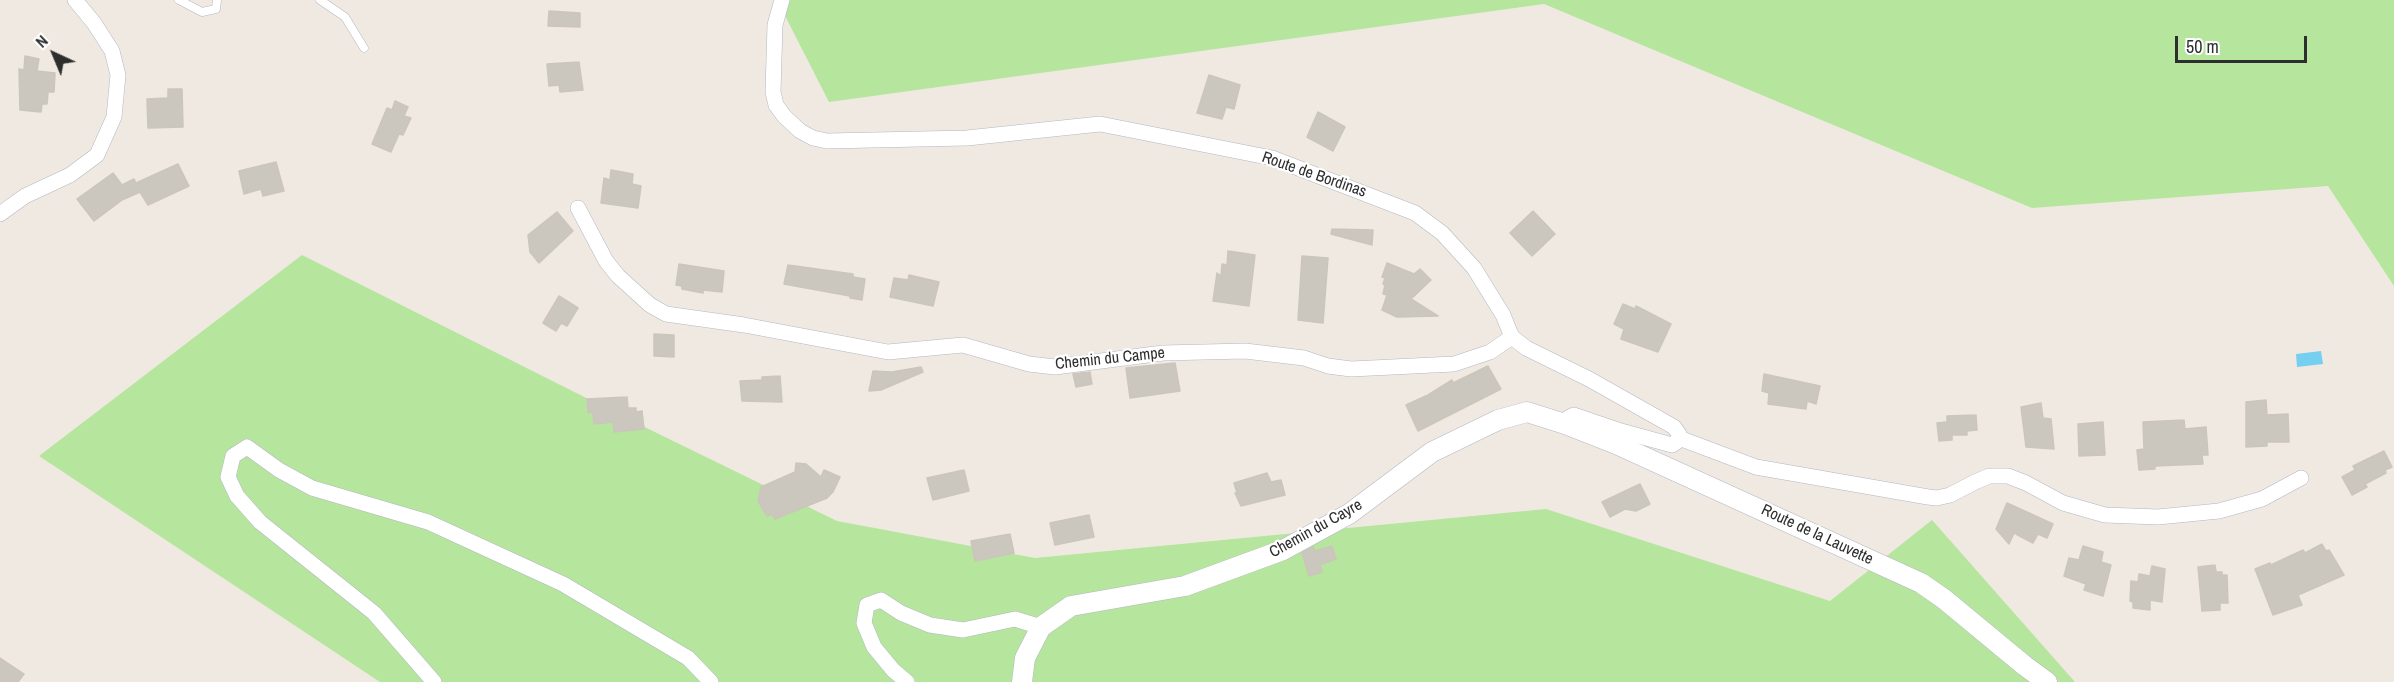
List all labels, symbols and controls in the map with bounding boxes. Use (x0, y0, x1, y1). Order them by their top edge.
north arrow (24, 24, 84, 84)
scale bar (2178, 24, 2310, 62)
text: N (30, 30, 53, 52)
text: 50 m (2186, 34, 2219, 59)
street label: Route de Bordinas (1259, 148, 1369, 202)
street label: Chemin du Campe (1054, 344, 1166, 374)
street label: Chemin du Cayre (1266, 496, 1366, 562)
street label: Route de la Lauvette (1758, 501, 1876, 569)

